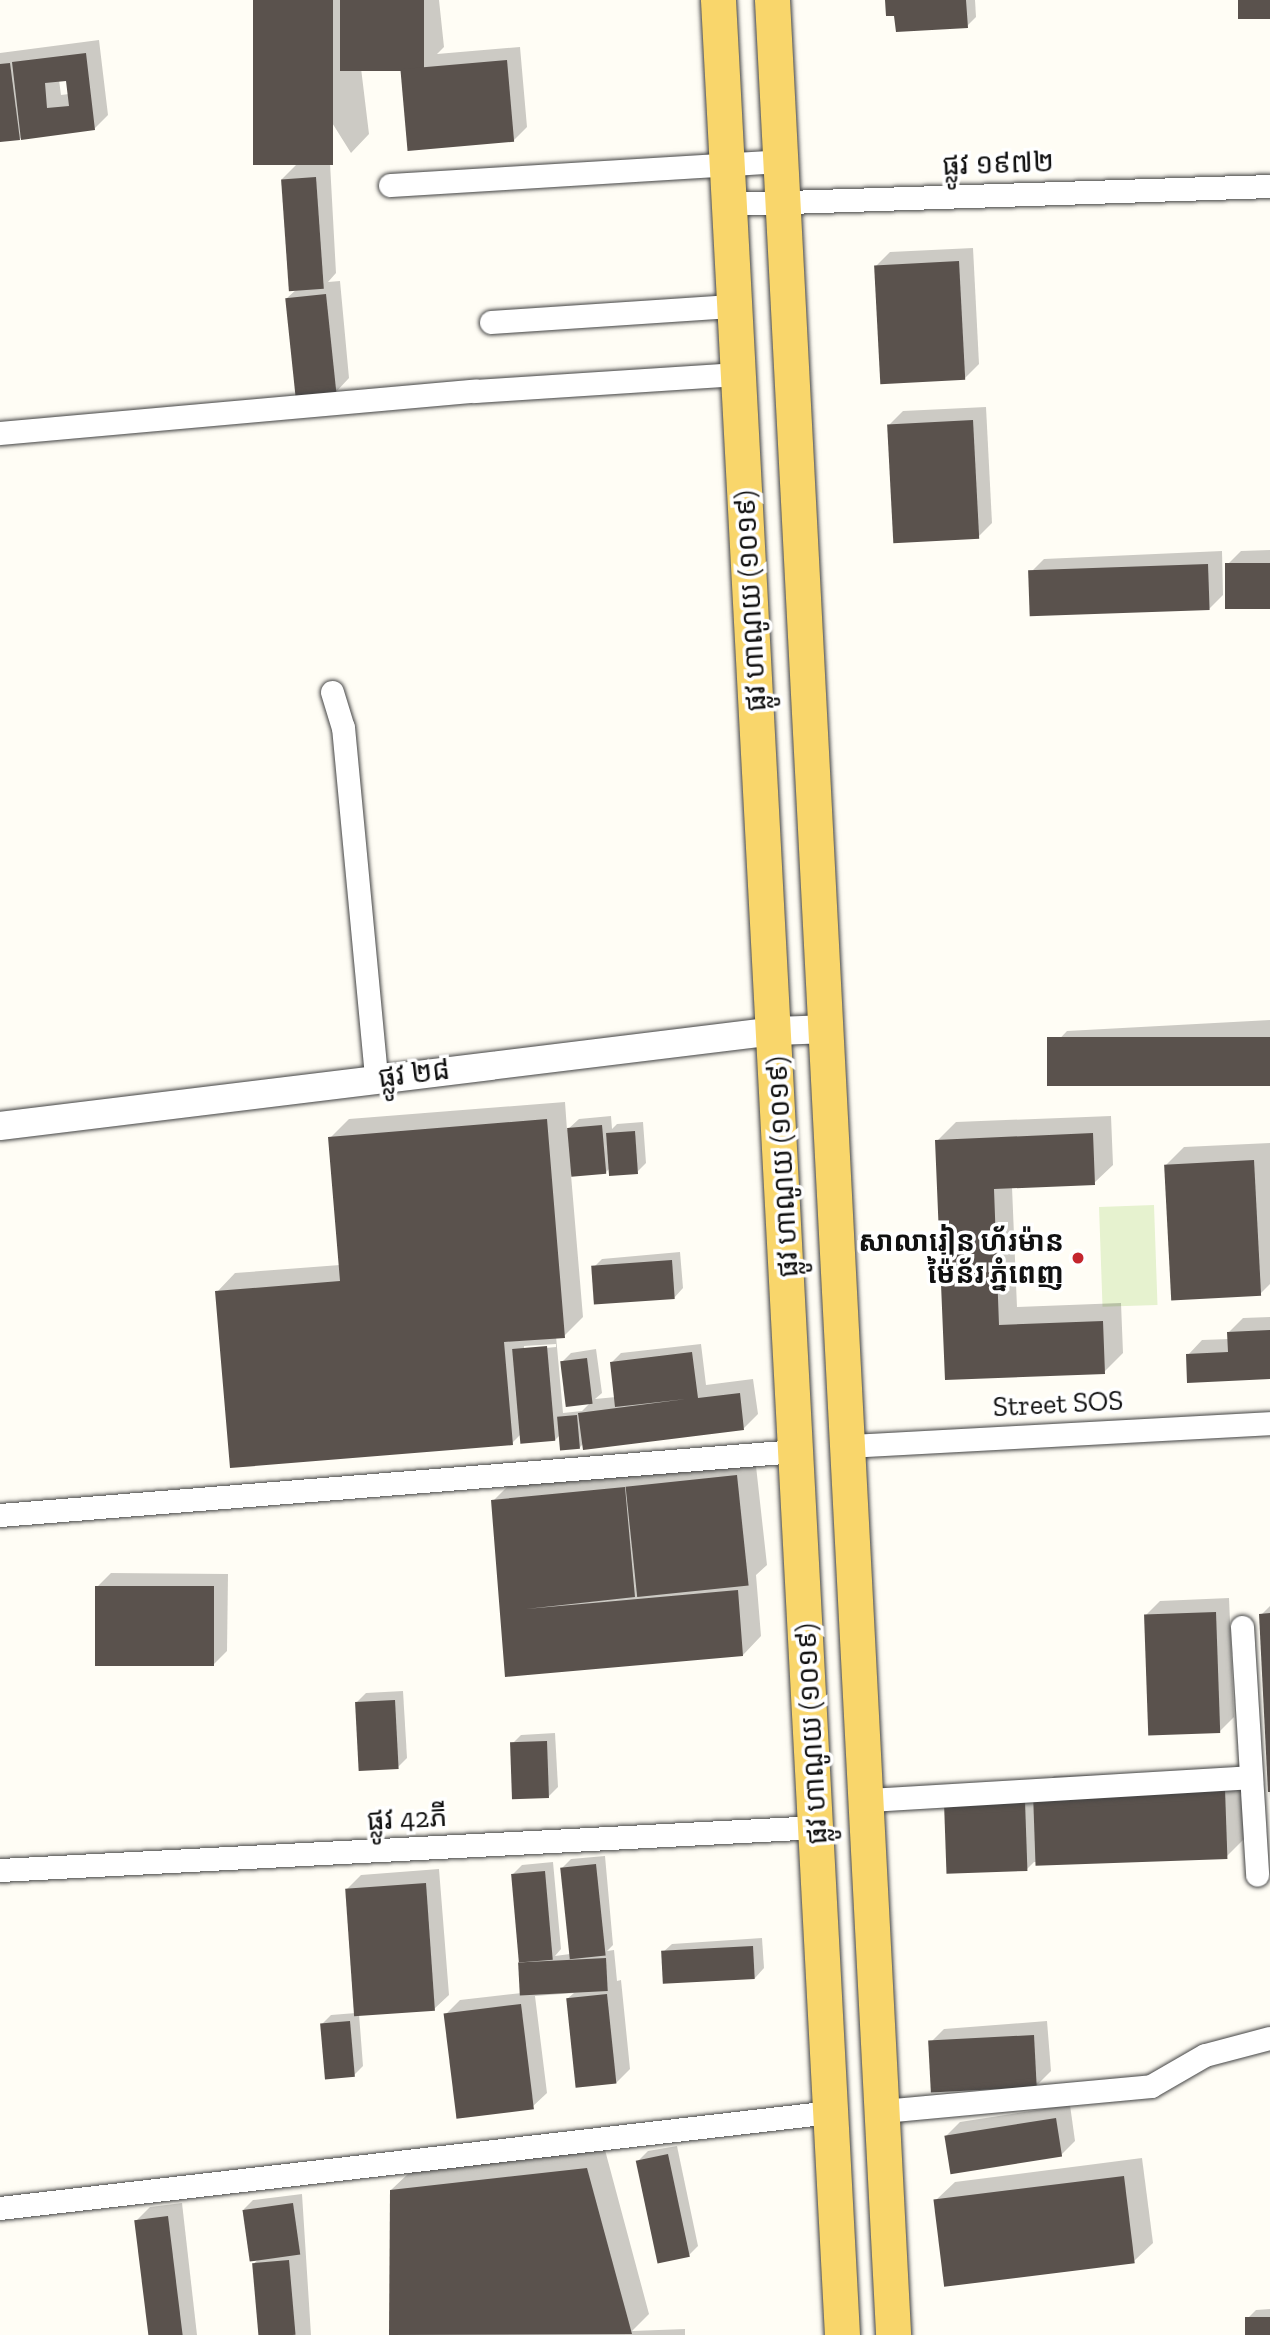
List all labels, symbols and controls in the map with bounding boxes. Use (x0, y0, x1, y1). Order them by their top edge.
street label: ផ្លូវ ១៩៧២ (942, 145, 1054, 183)
street label: ផ្លូវ ហាណូយ (១០១៩) (728, 489, 774, 713)
street label: ផ្លូវ ២៨ (376, 1053, 452, 1095)
street label: ផ្លូវ ហាណូយ (១០១៩) (760, 1055, 806, 1279)
place label: សាលារៀន ហ័រម៉ាន ម៉ៃន័រ ភ្នំពេញ (858, 1225, 1064, 1291)
marker: សាលារៀន ហ័រម៉ាន ម៉ៃន័រ ភ្នំពេញ (1070, 1250, 1086, 1266)
street label: Street SOS (992, 1384, 1124, 1424)
street label: ផ្លូវ ហាណូយ (១០១៩) (789, 1622, 835, 1846)
street label: ផ្លូវ 42ភី (366, 1800, 448, 1838)

